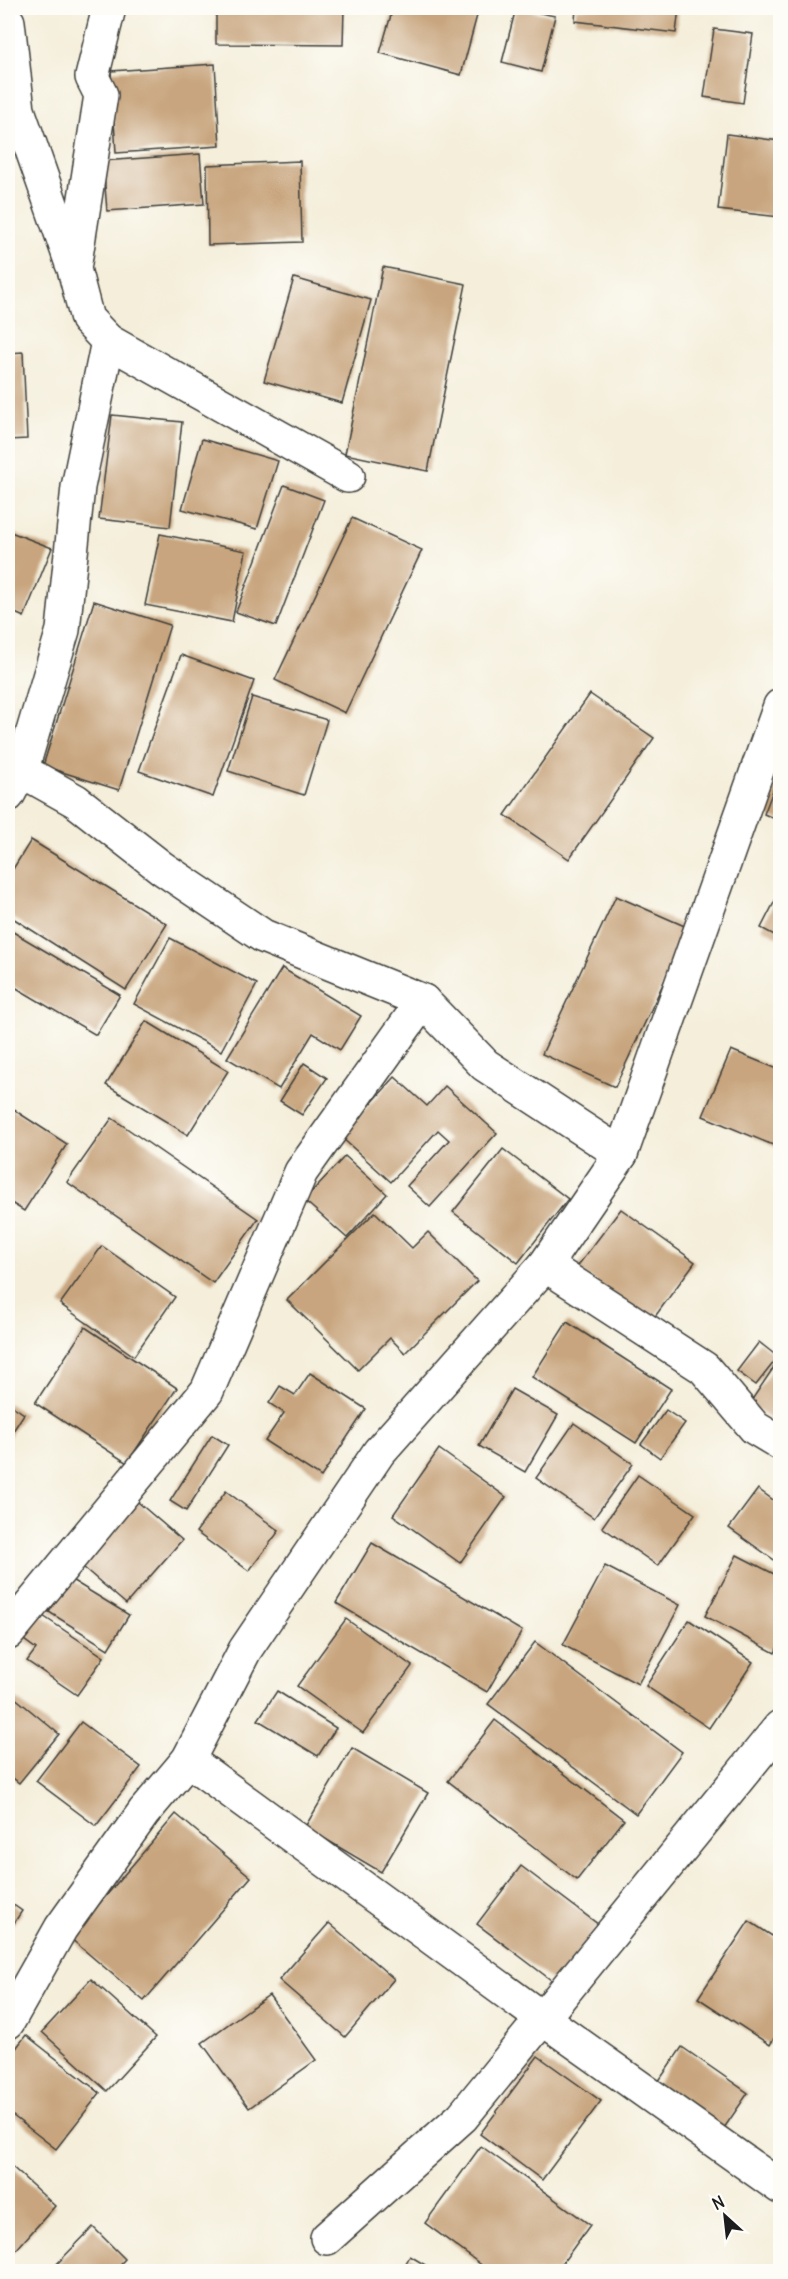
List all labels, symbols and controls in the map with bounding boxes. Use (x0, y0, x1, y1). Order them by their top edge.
north arrow (695, 2186, 755, 2246)
text: N (709, 2191, 728, 2214)

